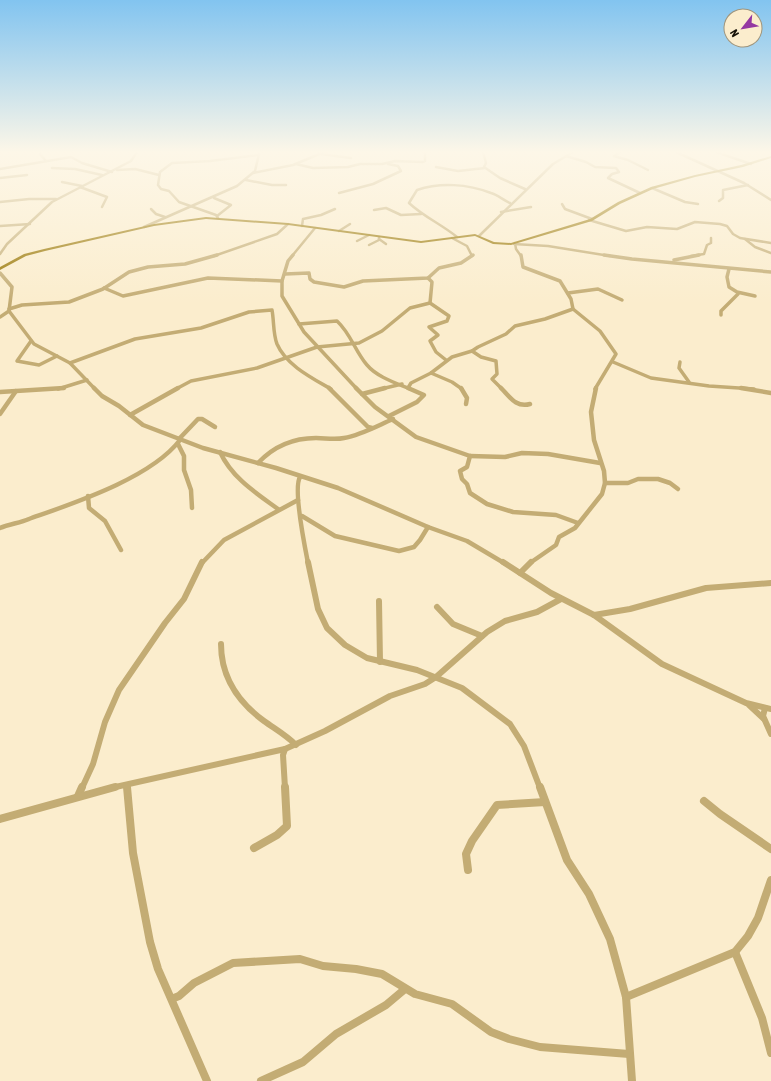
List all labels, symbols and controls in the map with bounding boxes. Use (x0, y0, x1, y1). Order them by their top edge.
north arrow (723, 8, 763, 48)
text: N (728, 27, 741, 39)

